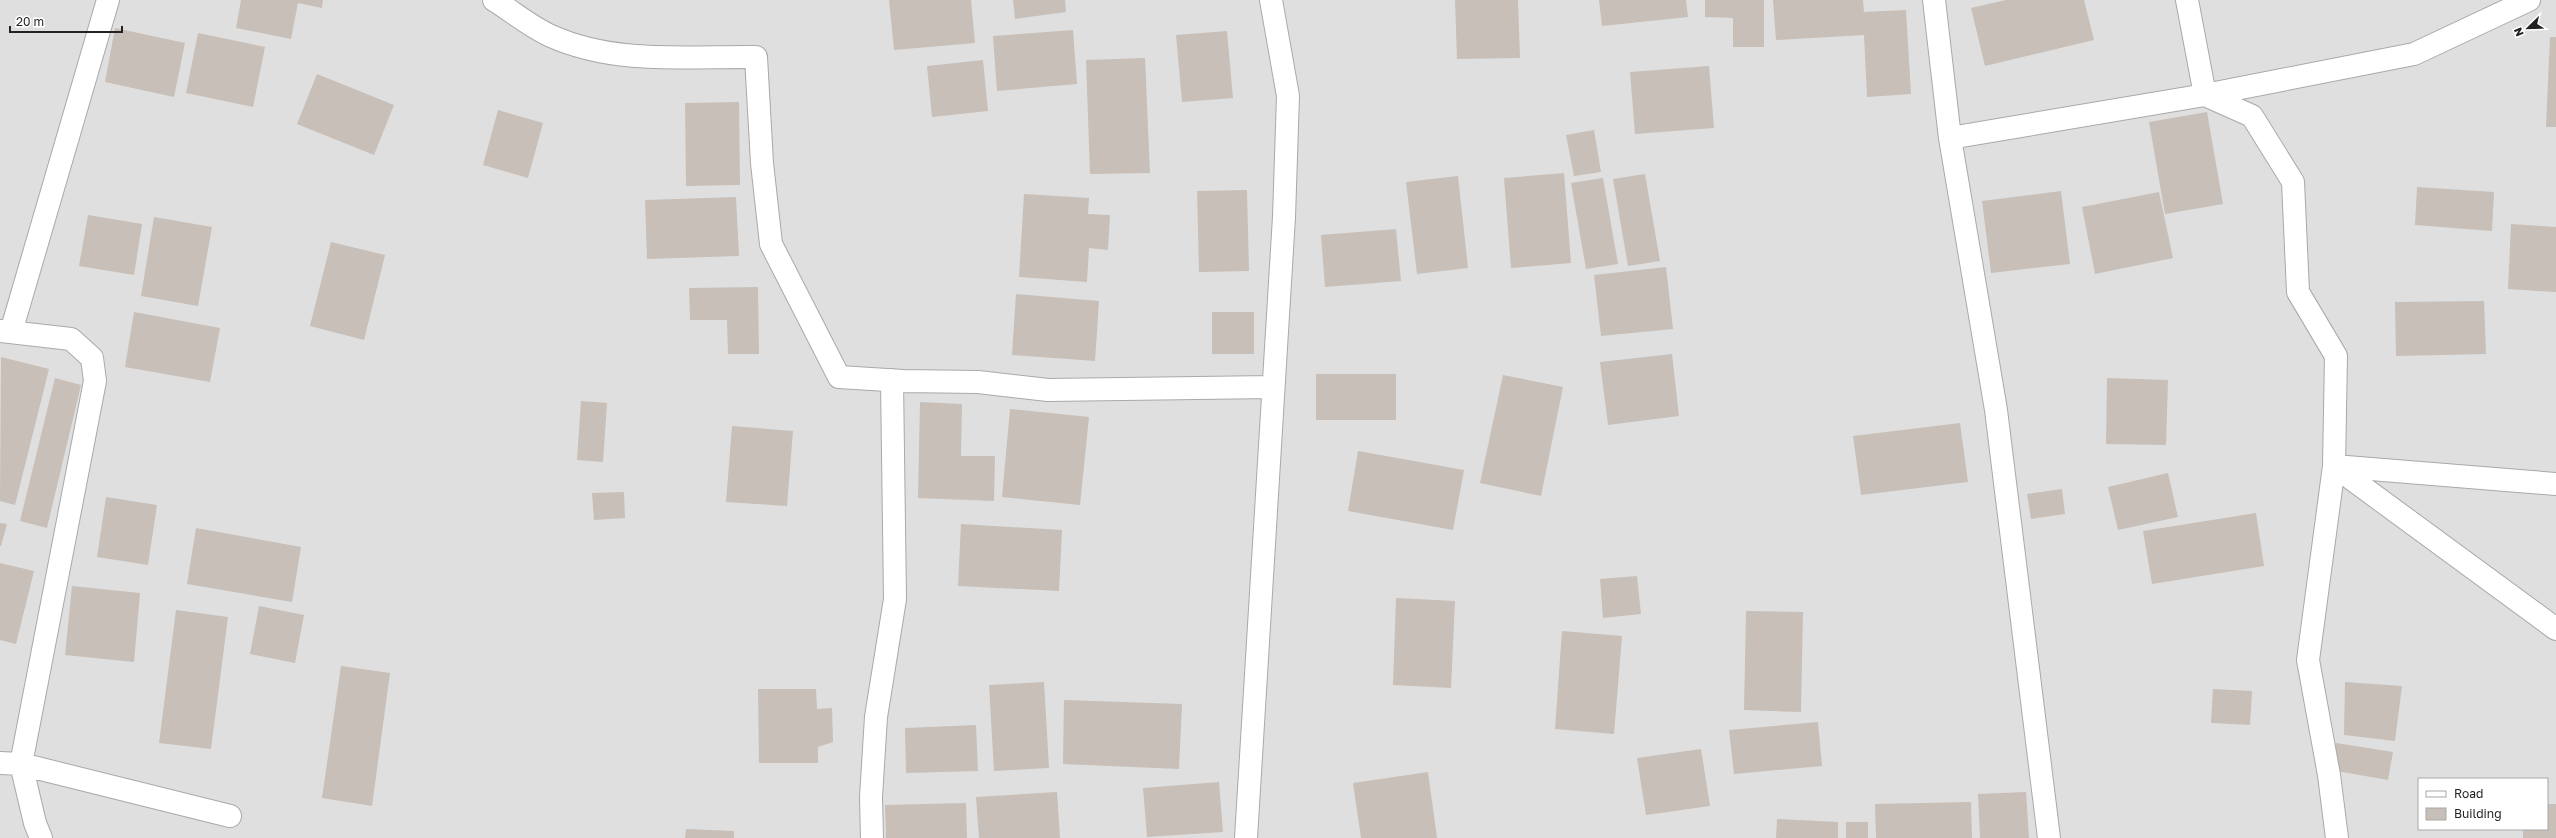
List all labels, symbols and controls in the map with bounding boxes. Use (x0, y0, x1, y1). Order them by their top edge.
scale bar (10, 8, 122, 34)
north arrow (2508, 8, 2548, 48)
text: 20 m (16, 14, 44, 29)
text: N (2511, 26, 2526, 38)
legend (2418, 778, 2548, 830)
text: Road (2454, 786, 2483, 801)
text: Building (2454, 806, 2502, 821)

